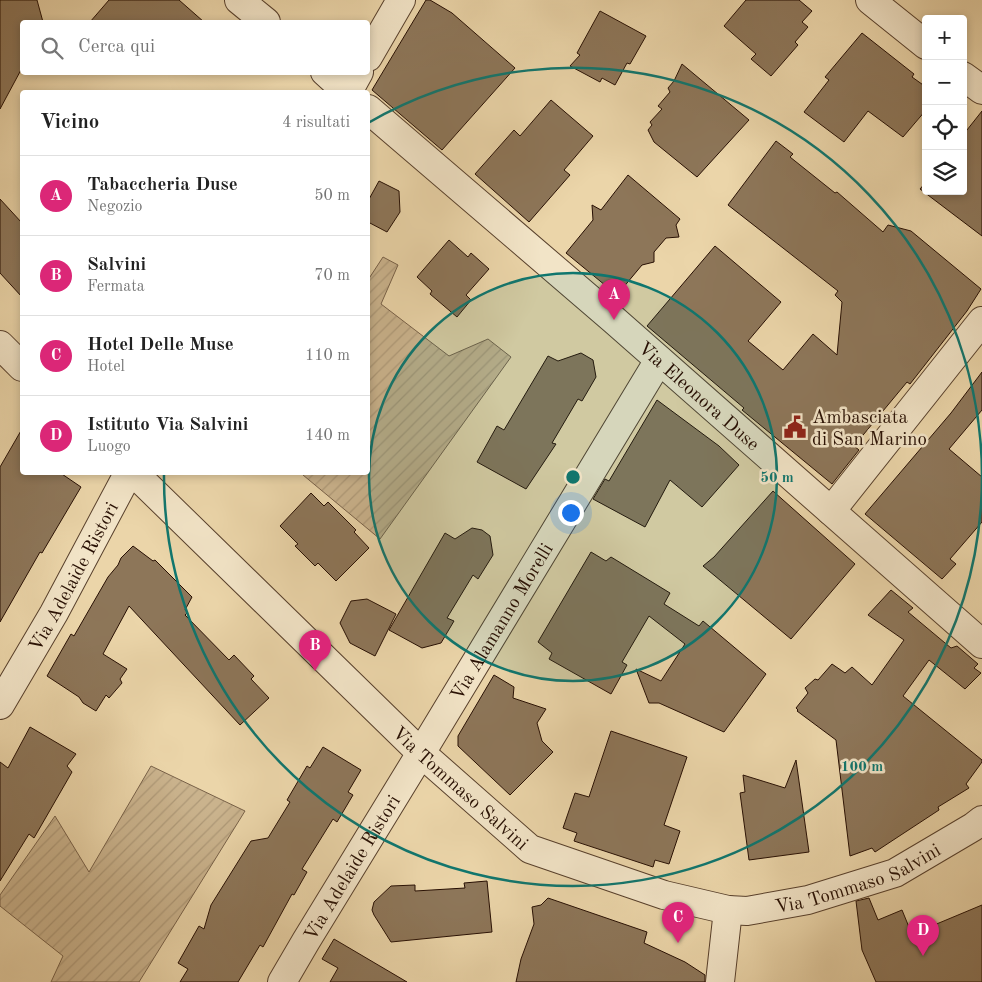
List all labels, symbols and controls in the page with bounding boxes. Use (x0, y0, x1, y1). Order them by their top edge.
map controls (922, 15, 967, 195)
button: + (922, 15, 967, 60)
search box (20, 20, 370, 75)
icon: search (38, 34, 66, 62)
text: Cerca qui (78, 38, 155, 57)
button: − (922, 60, 967, 105)
button: locate (922, 105, 967, 150)
text: Vicino (40, 112, 99, 133)
text: 4 risultati (282, 115, 350, 131)
button: layers (922, 150, 967, 195)
text: Tabaccheria Duse (87, 176, 238, 195)
text: A (50, 188, 62, 204)
text: 50 m (314, 188, 350, 204)
text: Negozio (87, 199, 143, 215)
text: Salvini (87, 256, 146, 275)
text: B (50, 268, 62, 284)
text: 70 m (314, 268, 350, 284)
text: Fermata (87, 279, 145, 295)
pin: A (598, 279, 630, 320)
text: Hotel Delle Muse (87, 336, 234, 355)
street label: Via Eleonora Duse (634, 339, 762, 455)
text: C (51, 348, 61, 364)
text: 110 m (305, 348, 350, 364)
text: Hotel (87, 359, 125, 375)
place label: Ambasciata di San Marino (812, 409, 927, 450)
public building icon: Ambasciata di San Marino (782, 414, 808, 440)
text: Istituto Via Salvini (87, 416, 248, 435)
text: D (50, 428, 62, 444)
text: 140 m (305, 428, 350, 444)
text: Luogo (87, 439, 131, 455)
centre of rings (564, 468, 582, 486)
text: 50 m (760, 471, 794, 486)
street label: Via Adelaide Ristori (27, 500, 123, 655)
your location (558, 500, 584, 526)
street label: Via Alamanno Morelli (448, 541, 558, 704)
pin: B (299, 630, 331, 671)
street label: Via Tommaso Salvini (388, 724, 531, 855)
text: 100 m (841, 760, 883, 775)
street label: Via Adelaide Ristori (302, 793, 405, 945)
street label: Via Tommaso Salvini (774, 841, 944, 918)
pin: C (662, 902, 694, 943)
pin: D (907, 915, 939, 956)

